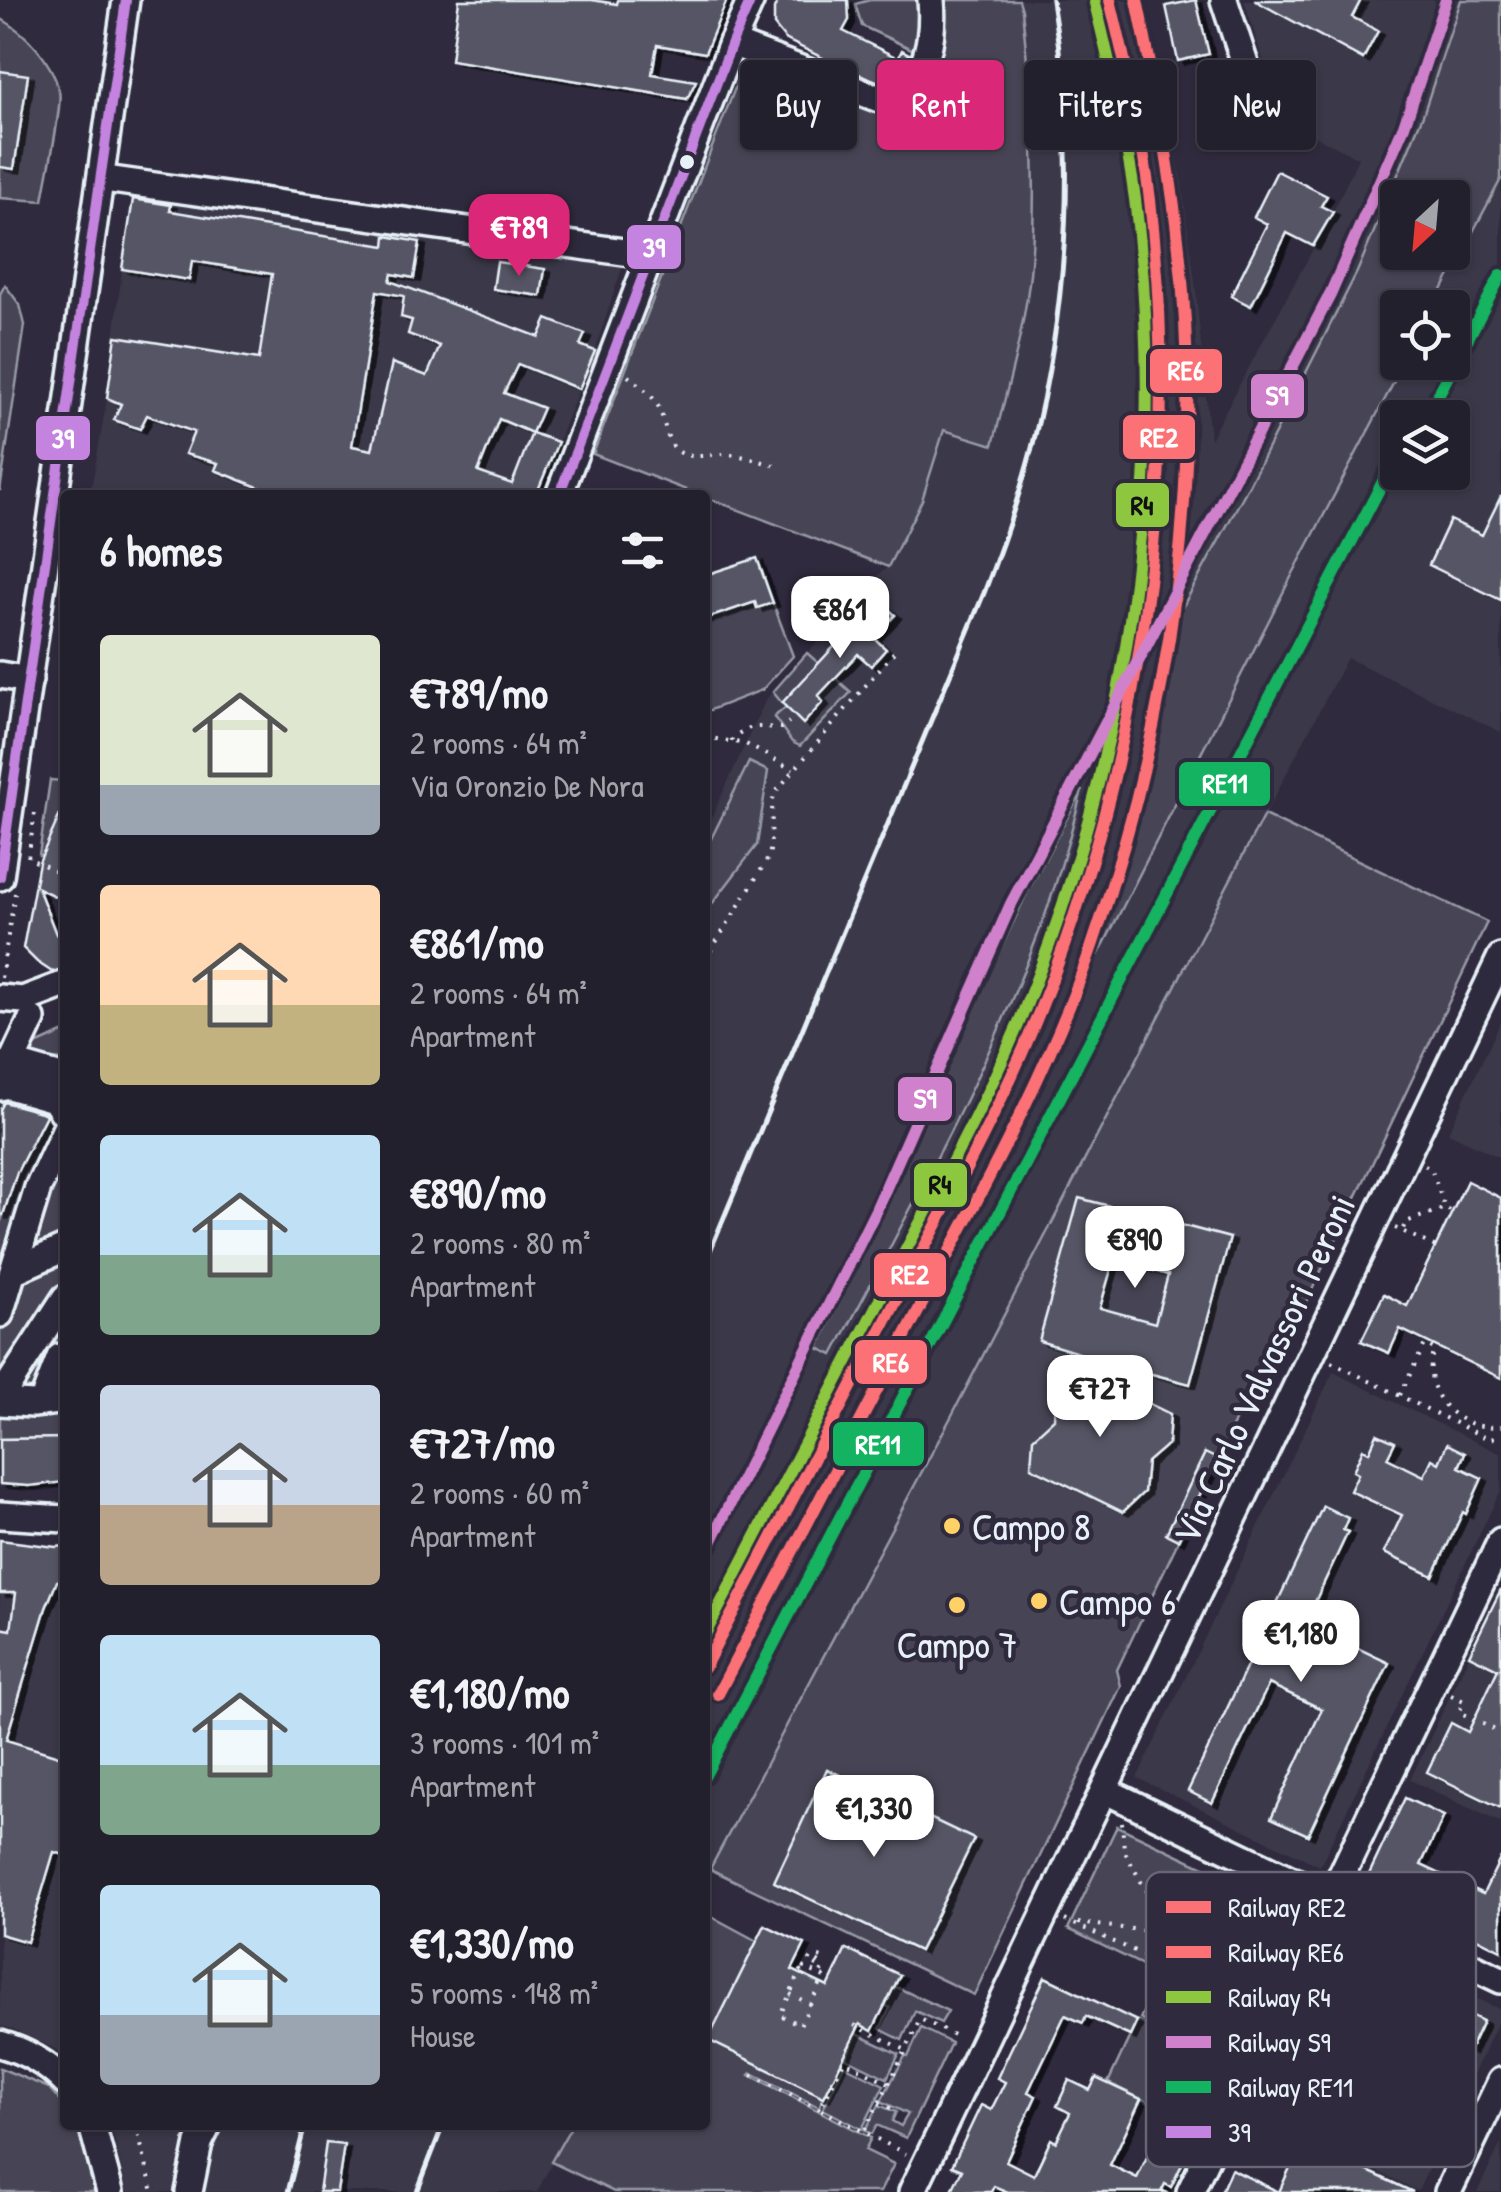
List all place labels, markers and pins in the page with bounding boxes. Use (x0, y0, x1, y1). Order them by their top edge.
unlabelled marker (677, 152, 697, 172)
pin: €789 (460, 194, 578, 279)
pin: €861 (781, 576, 899, 661)
pin: €890 (1076, 1206, 1194, 1291)
pin: €727 (1041, 1355, 1159, 1440)
place label: Campo 8 (972, 1500, 1090, 1552)
marker: Campo 8 (941, 1515, 963, 1537)
place label: Campo 6 (1059, 1575, 1176, 1627)
marker: Campo 6 (1028, 1590, 1050, 1612)
marker: Campo 7 (946, 1594, 968, 1616)
pin: €1,180 (1220, 1600, 1382, 1685)
place label: Campo 7 (897, 1618, 1017, 1670)
pin: €1,330 (793, 1775, 955, 1860)

